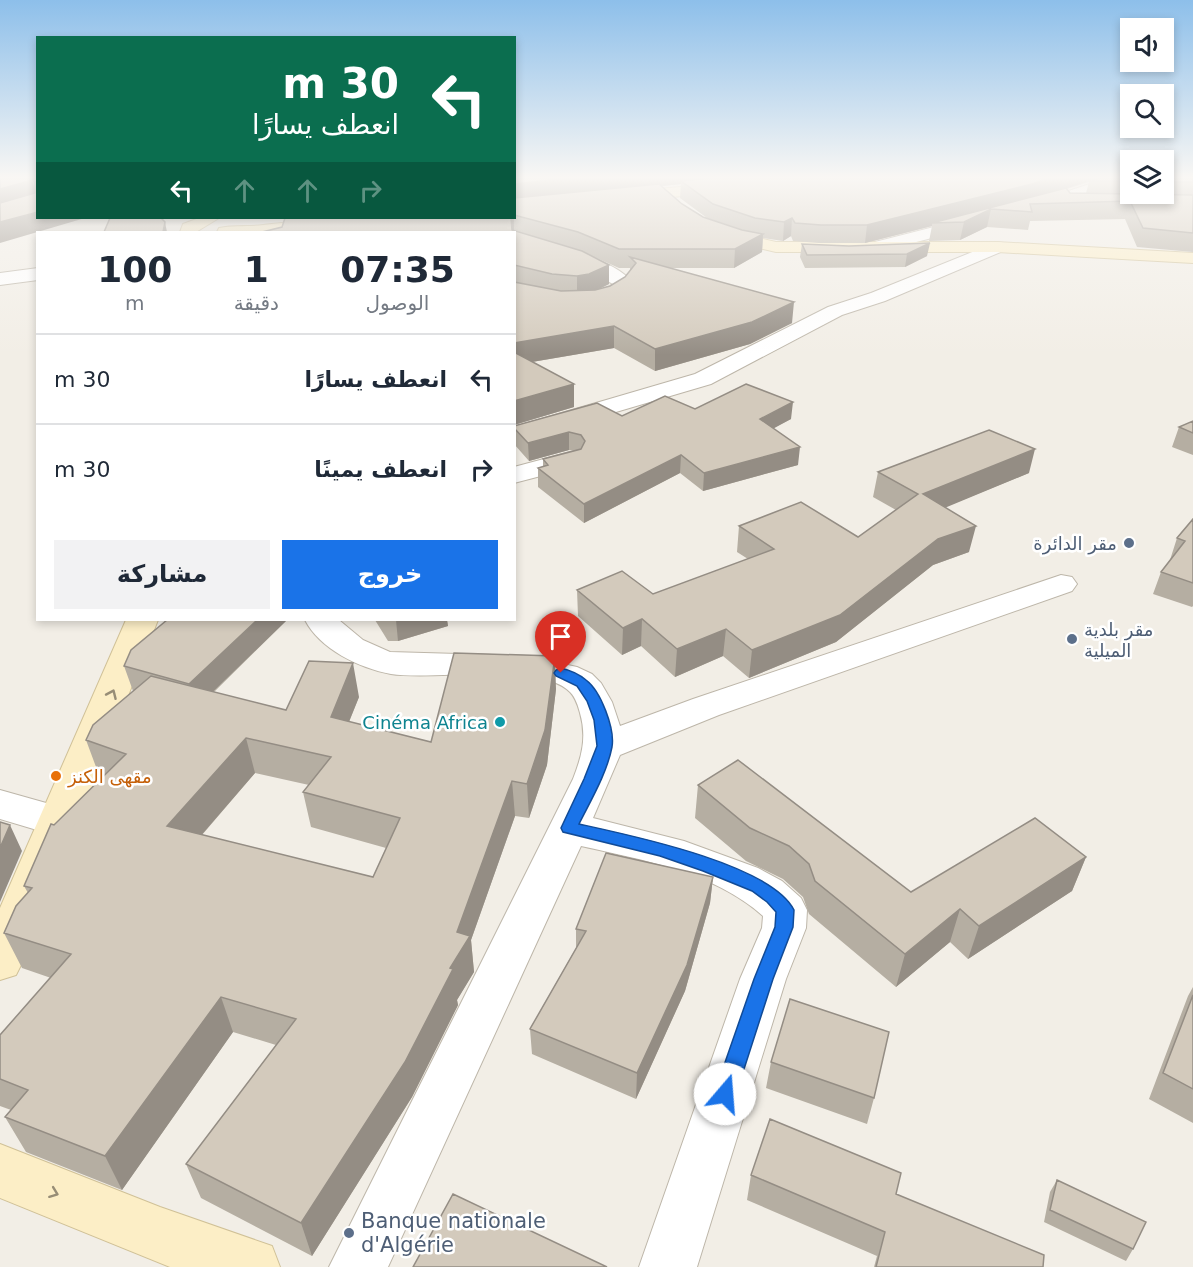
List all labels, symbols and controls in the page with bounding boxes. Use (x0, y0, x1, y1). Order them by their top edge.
map controls (1120, 18, 1174, 204)
button: sound (1120, 18, 1174, 72)
text: 30 m (282, 59, 399, 108)
icon: left (420, 60, 498, 138)
button: search (1120, 84, 1174, 138)
text: انعطف يسارًا (252, 109, 399, 140)
button: layers (1120, 150, 1174, 204)
icon: left (165, 174, 198, 207)
icon: ahead (228, 174, 261, 207)
icon: ahead (291, 174, 324, 207)
icon: right (354, 174, 387, 207)
text: 100 (97, 249, 172, 290)
text: 1 (244, 249, 269, 290)
text: 07:35 (340, 249, 455, 290)
text: m (125, 291, 145, 315)
text: دقيقة (234, 291, 279, 315)
text: الوصول (366, 291, 429, 315)
icon: left (465, 363, 498, 396)
text: 30 m (54, 367, 110, 392)
text: انعطف يسارًا (304, 367, 447, 392)
icon: right (465, 453, 498, 486)
text: 30 m (54, 457, 110, 482)
text: انعطف يمينًا (314, 457, 447, 482)
place label: مقر الدائرة (1033, 533, 1117, 555)
marker: مقر الدائرة (1122, 536, 1136, 550)
button: مشاركة (54, 540, 270, 609)
button: خروج (282, 540, 498, 609)
pin (535, 611, 586, 673)
place label: مقر بلدية الميلية (1084, 619, 1153, 661)
icon: arrive (544, 620, 577, 653)
marker: مقر بلدية الميلية (1065, 632, 1079, 646)
one-way arrow (105, 689, 117, 700)
place label: Cinéma Africa (362, 712, 488, 733)
marker: Cinéma Africa (493, 715, 507, 729)
place label: مقهى الكنز (67, 766, 152, 788)
marker: مقهى الكنز (49, 769, 63, 783)
position arrow (693, 1062, 757, 1126)
one-way arrow (48, 1186, 59, 1198)
place label: Banque nationale d'Algérie (361, 1209, 546, 1257)
marker: Banque nationale d'Algérie (342, 1226, 356, 1240)

